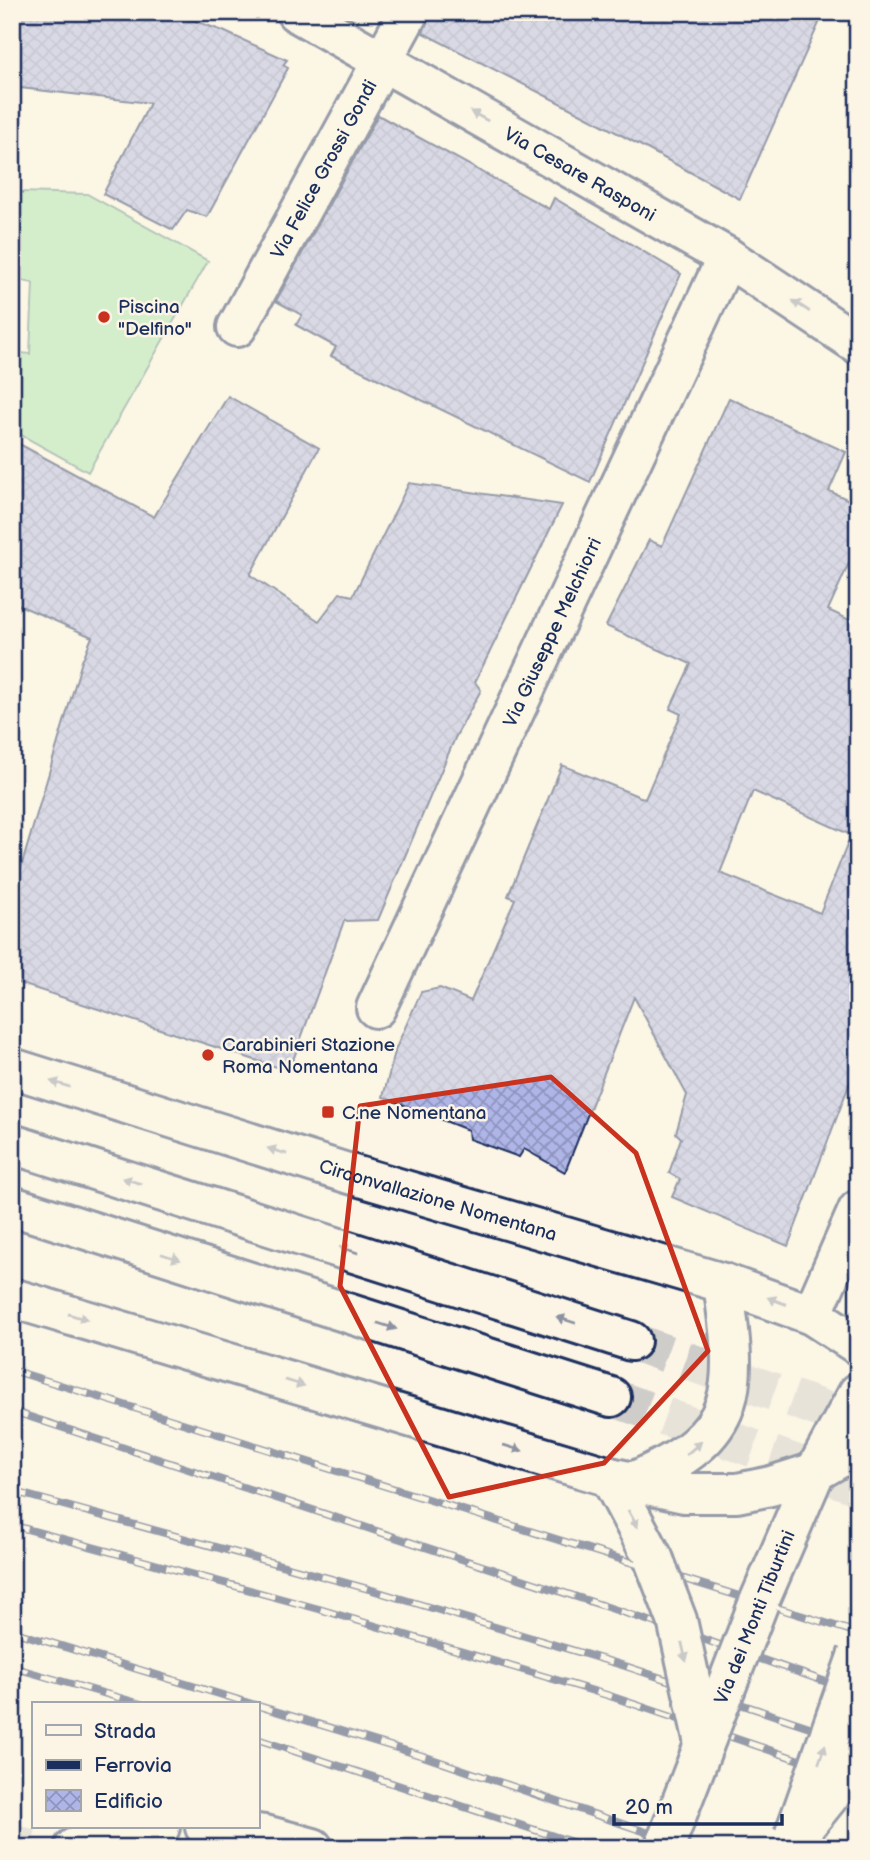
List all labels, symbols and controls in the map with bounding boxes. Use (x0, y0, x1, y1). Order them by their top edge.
street label: Via Felice Grossi Gondi (266, 76, 383, 263)
one-way arrow (469, 110, 489, 122)
street label: Via Cesare Rasponi (500, 123, 659, 227)
place label: Piscina "Delfino" (118, 296, 192, 341)
one-way arrow (792, 299, 810, 313)
marker: Piscina "Delfino" (96, 309, 112, 325)
street label: Via Giuseppe Melchiorri (499, 534, 607, 731)
place label: Carabinieri Stazione Roma Nomentana (222, 1034, 395, 1079)
marker: Carabinieri Stazione Roma Nomentana (200, 1047, 216, 1063)
one-way arrow (49, 1078, 70, 1088)
place label: C.ne Nomentana (342, 1102, 486, 1125)
marker: C.ne Nomentana (320, 1104, 336, 1120)
one-way arrow (267, 1146, 288, 1156)
street label: Circonvallazione Nomentana (316, 1155, 559, 1247)
one-way arrow (122, 1176, 143, 1186)
one-way arrow (338, 1245, 359, 1255)
one-way arrow (160, 1252, 181, 1262)
one-way arrow (766, 1295, 787, 1306)
one-way arrow (67, 1313, 88, 1323)
one-way arrow (555, 1314, 576, 1325)
one-way arrow (377, 1321, 398, 1331)
one-way arrow (285, 1378, 306, 1388)
one-way arrow (685, 1440, 703, 1456)
one-way arrow (503, 1444, 524, 1454)
one-way arrow (626, 1509, 638, 1529)
street label: Via dei Monti Tiburtini (710, 1527, 801, 1708)
one-way arrow (679, 1641, 690, 1663)
legend (32, 1702, 259, 1828)
text: Strada (94, 1719, 156, 1744)
one-way arrow (817, 1744, 828, 1765)
text: Ferrovia (94, 1753, 172, 1778)
scale bar (614, 1783, 782, 1827)
text: Edificio (94, 1789, 163, 1814)
text: 20 m (625, 1795, 673, 1820)

